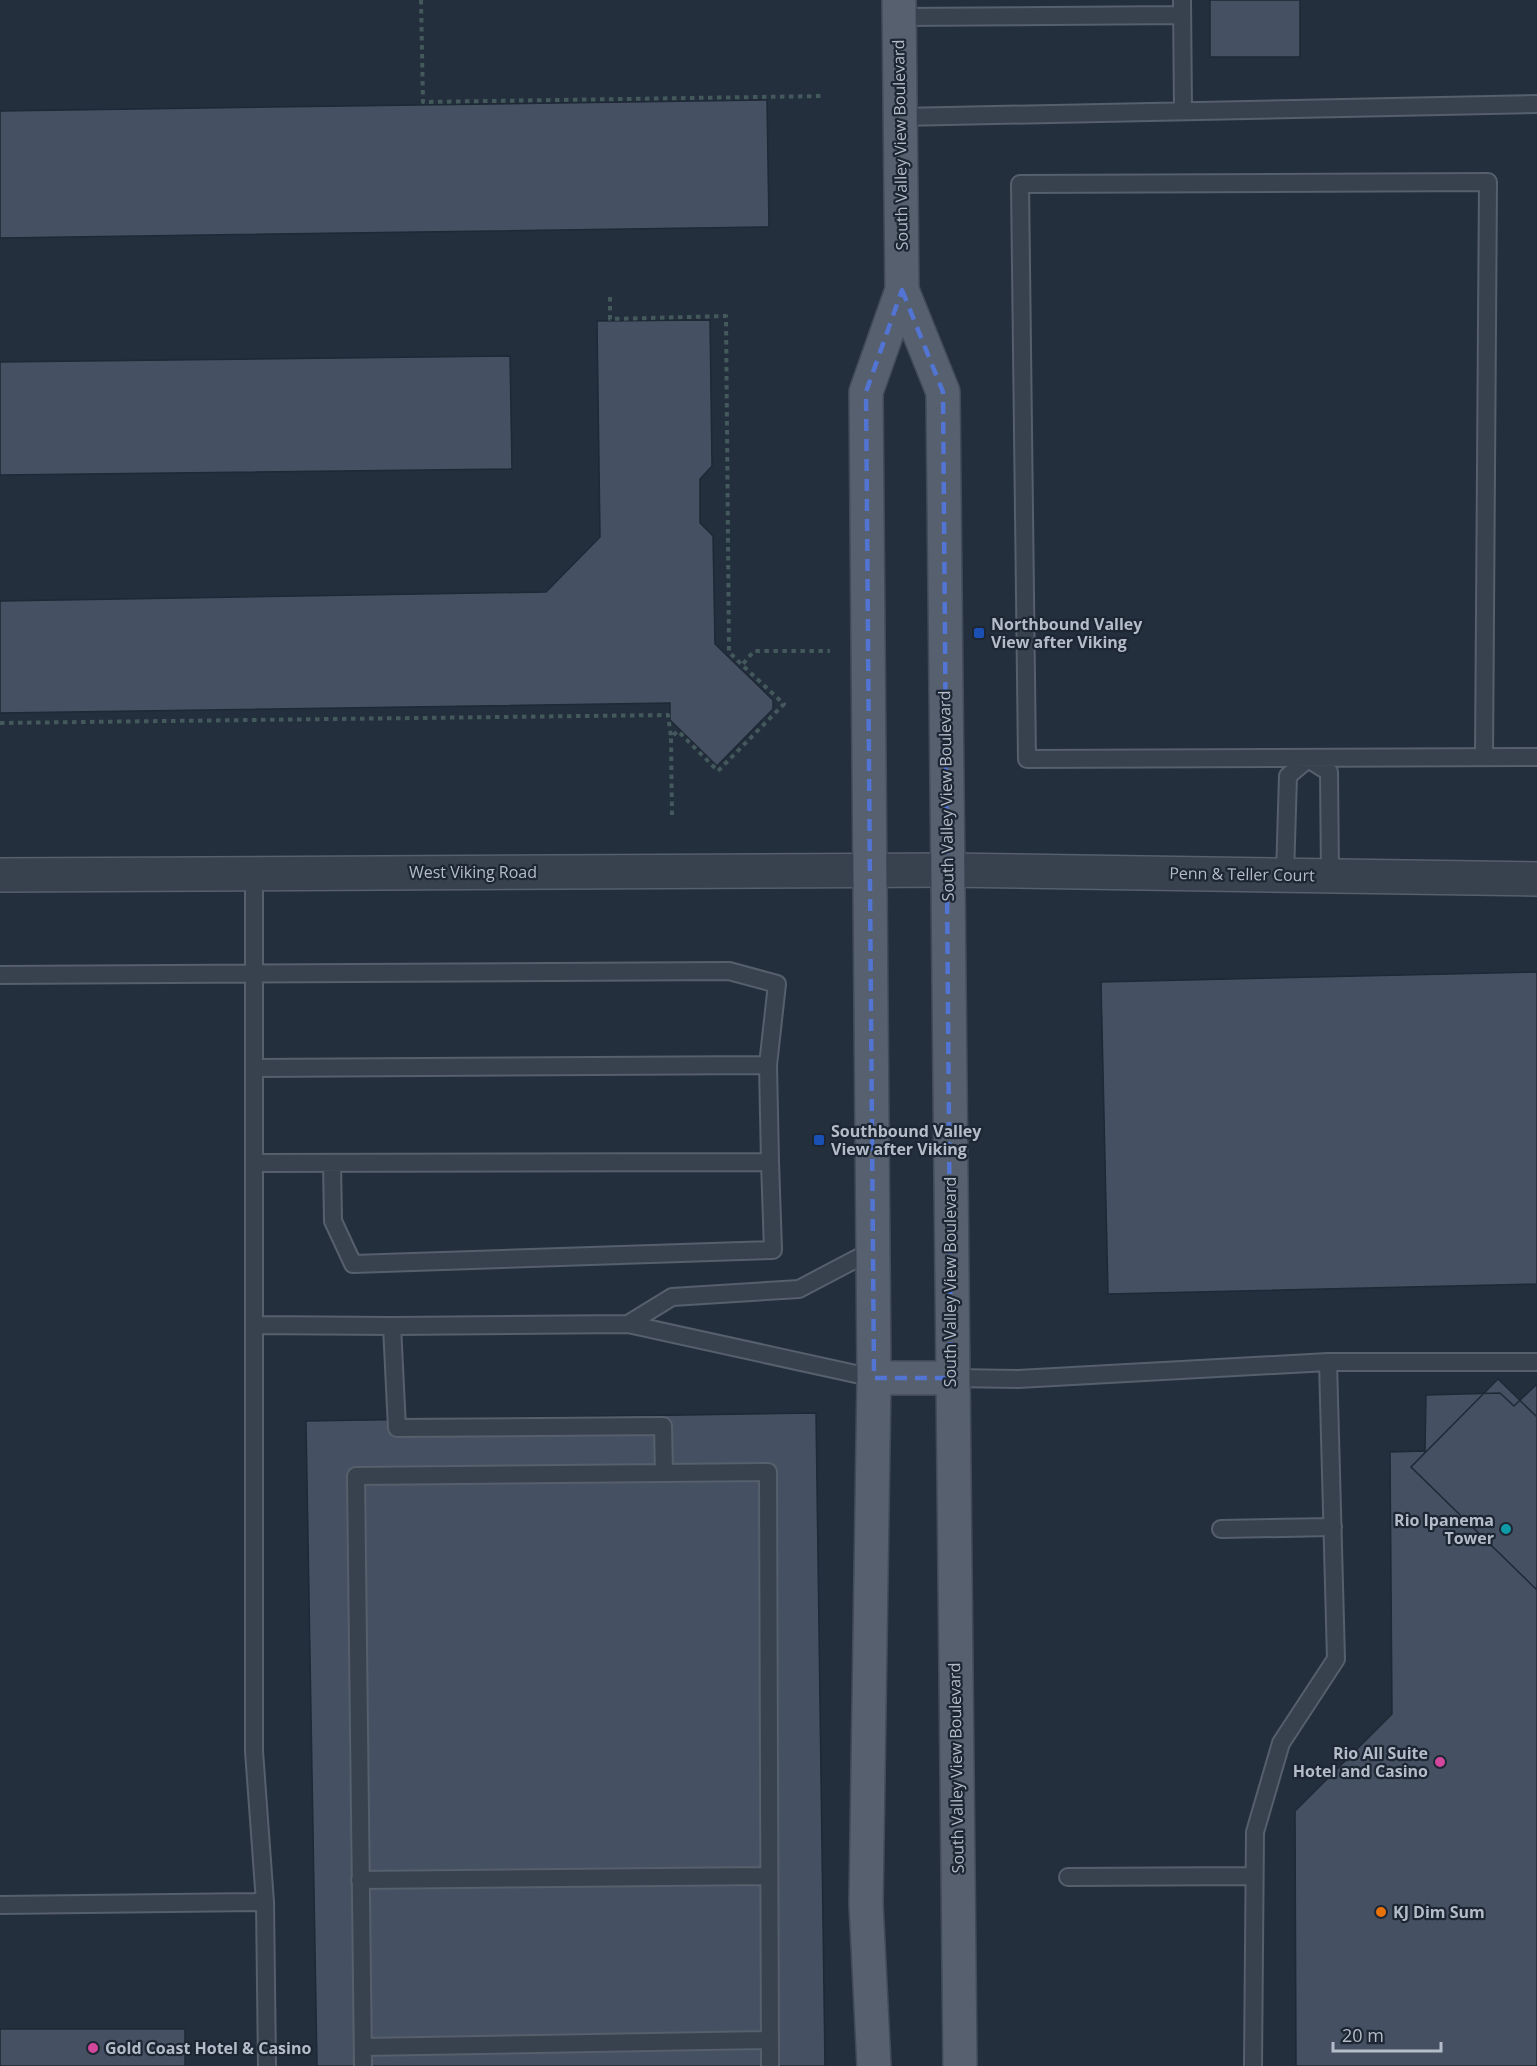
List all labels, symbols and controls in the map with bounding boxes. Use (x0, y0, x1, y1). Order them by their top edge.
street label: South Valley View Boulevard (887, 39, 913, 251)
place label: Northbound Valley View after Viking (991, 613, 1143, 653)
marker: Northbound Valley View after Viking (972, 626, 986, 640)
street label: South Valley View Boulevard (933, 690, 959, 902)
street label: West Viking Road (409, 861, 537, 883)
street label: Penn & Teller Court (1169, 862, 1315, 886)
place label: Southbound Valley View after Viking (831, 1120, 982, 1160)
marker: Southbound Valley View after Viking (812, 1133, 826, 1147)
street label: South Valley View Boulevard (939, 1177, 961, 1387)
place label: Rio Ipanema Tower (1394, 1509, 1494, 1549)
marker: Rio Ipanema Tower (1499, 1522, 1513, 1536)
street label: South Valley View Boulevard (943, 1662, 969, 1874)
place label: Rio All Suite Hotel and Casino (1293, 1742, 1428, 1782)
marker: Rio All Suite Hotel and Casino (1433, 1755, 1447, 1769)
place label: KJ Dim Sum (1393, 1901, 1485, 1923)
marker: KJ Dim Sum (1374, 1905, 1388, 1919)
scale bar (1333, 2015, 1441, 2053)
text: 20 m (1342, 2023, 1384, 2047)
place label: Gold Coast Hotel & Casino (105, 2037, 311, 2059)
marker: Gold Coast Hotel & Casino (86, 2041, 100, 2055)

